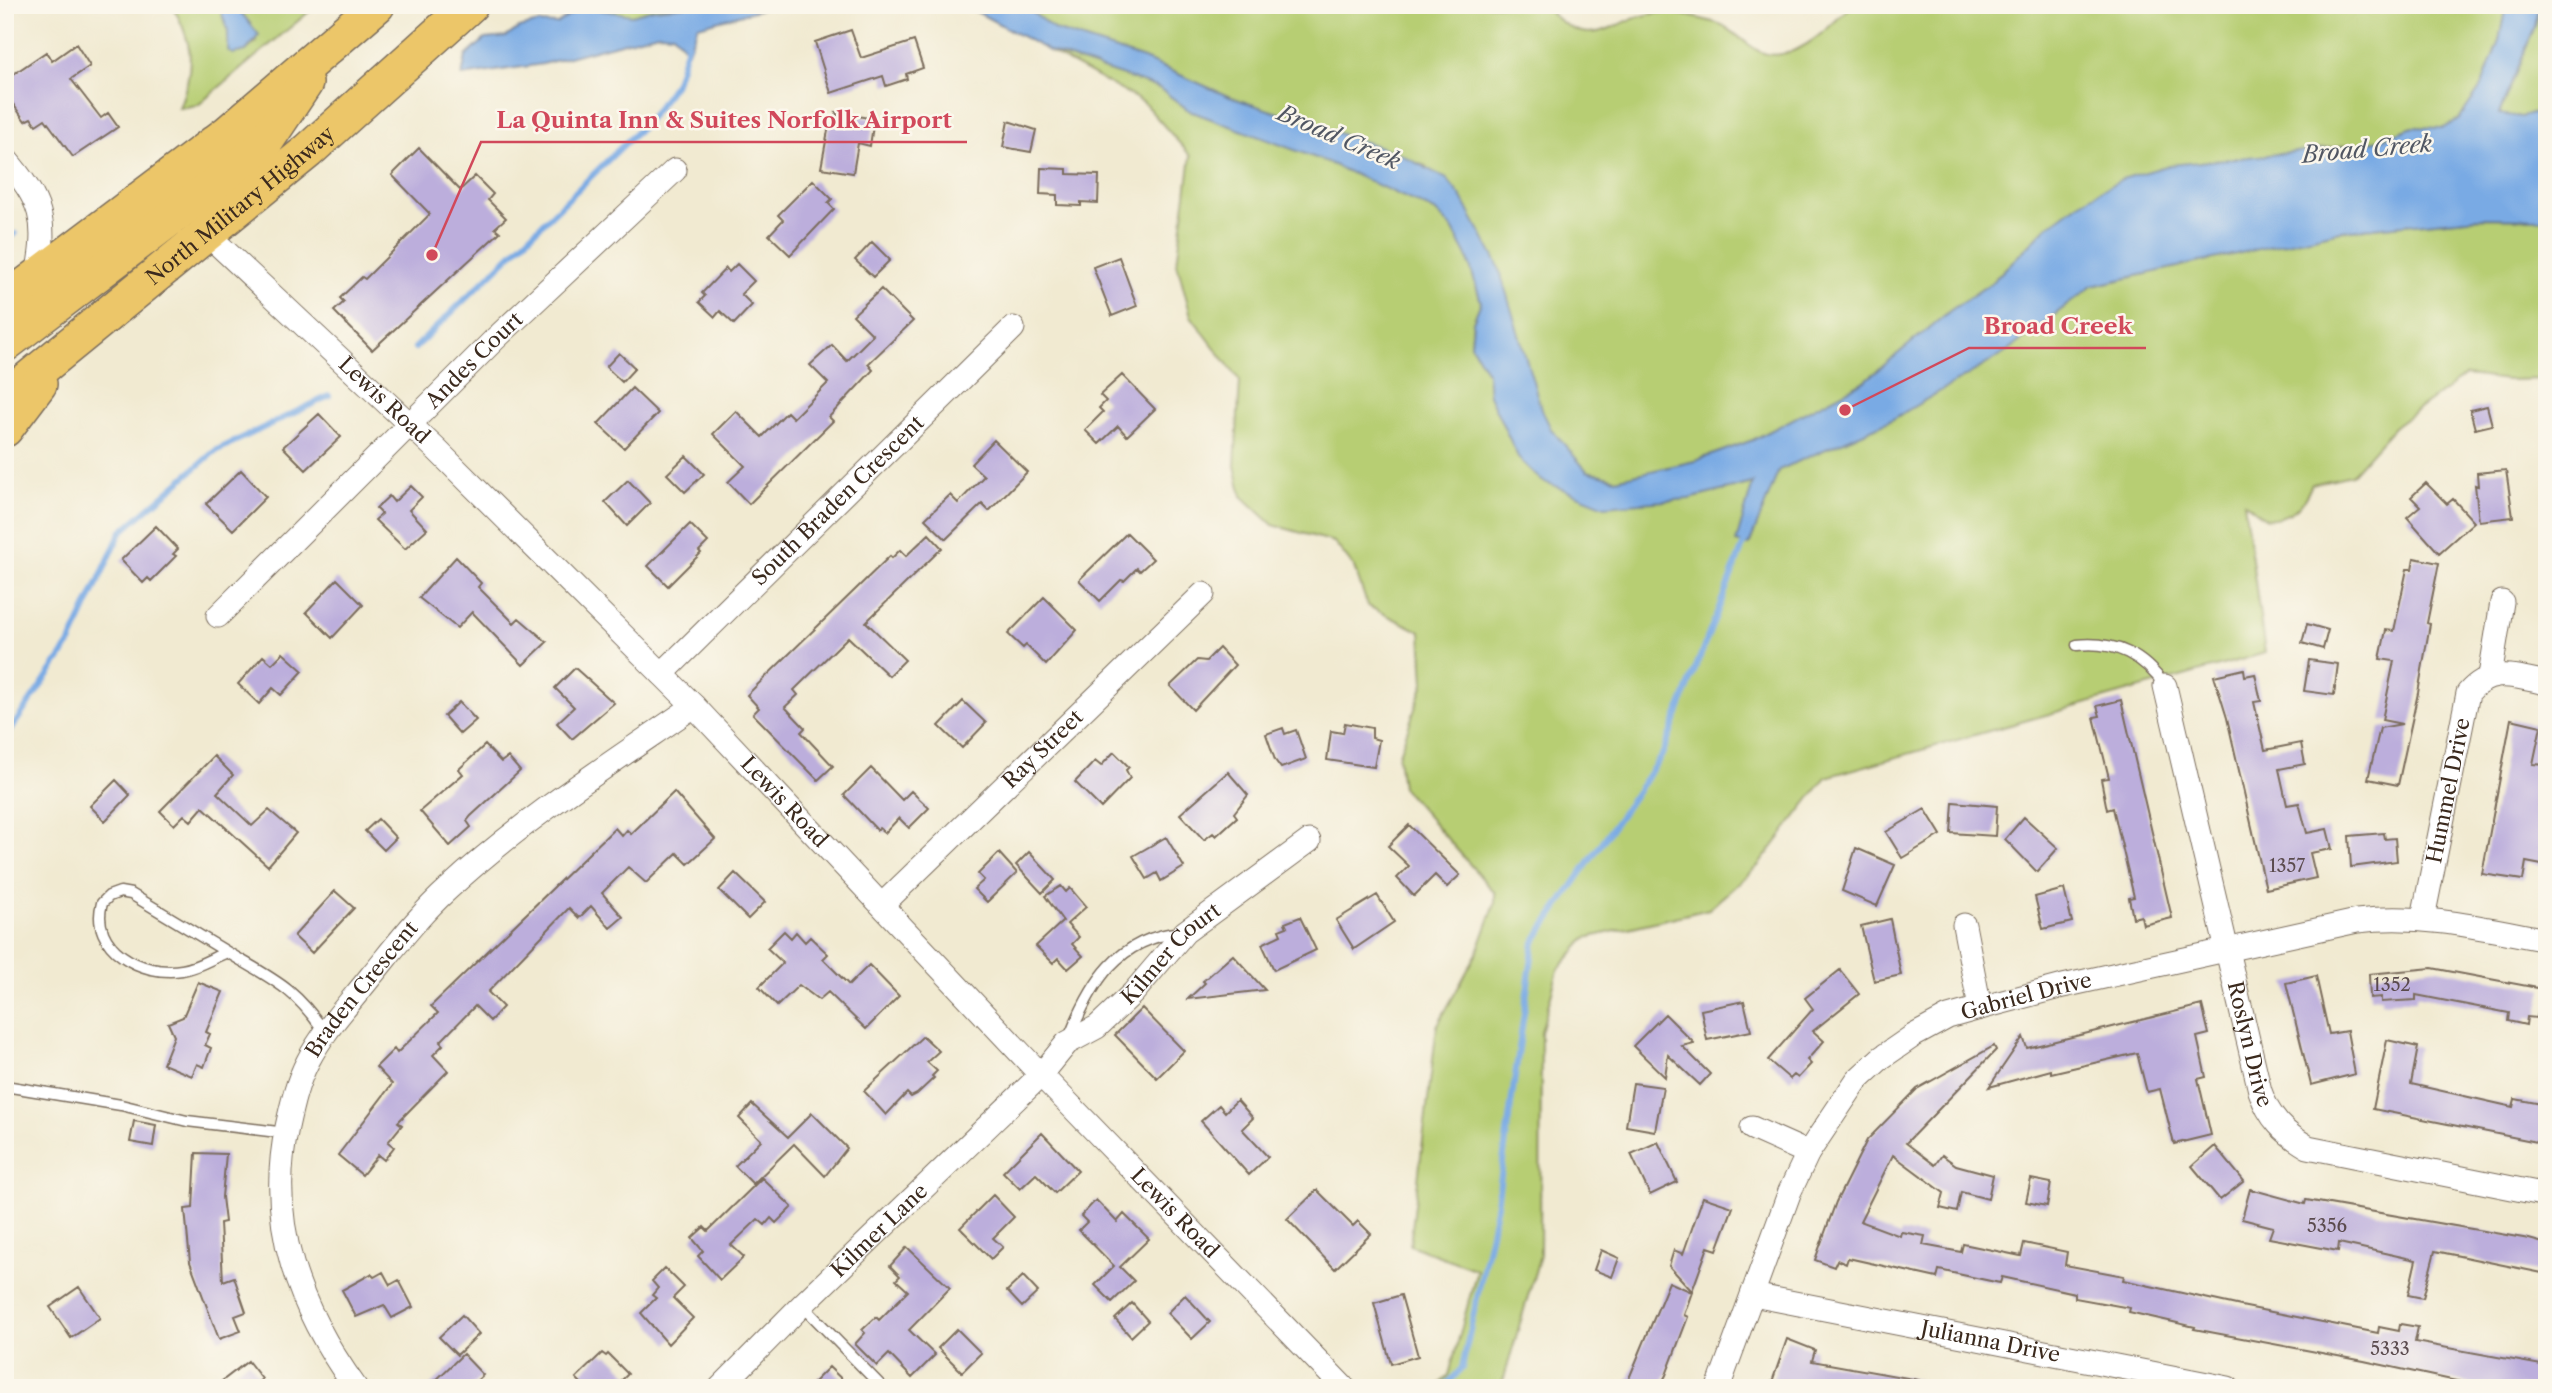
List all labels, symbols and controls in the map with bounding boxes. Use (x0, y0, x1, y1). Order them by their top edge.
callout: La Quinta Inn & Suites Norfolk Airport (481, 98, 967, 142)
water label: Broad Creek (1272, 98, 1405, 175)
text: La Quinta Inn & Suites Norfolk Airport (496, 106, 952, 134)
street label: North Military Highway (141, 120, 339, 290)
water label: Broad Creek (2299, 129, 2433, 169)
callout: Broad Creek (1969, 304, 2146, 348)
street label: Andes Court (419, 306, 528, 414)
text: Broad Creek (1983, 312, 2133, 340)
street label: Lewis Road (334, 351, 435, 449)
street label: South Braden Crescent (746, 410, 929, 590)
street label: Ray Street (997, 704, 1088, 793)
street label: Hummel Drive (2421, 715, 2475, 865)
street label: Lewis Road (736, 751, 833, 852)
house number: 1357 (2269, 855, 2305, 877)
street label: Kilmer Court (1116, 897, 1226, 1010)
street label: Braden Crescent (300, 915, 423, 1062)
street label: Gabriel Drive (1958, 967, 2094, 1025)
house number: 1352 (2373, 974, 2411, 996)
street label: Roslyn Drive (2223, 979, 2278, 1111)
street label: Lewis Road (1126, 1162, 1224, 1263)
street label: Kilmer Lane (826, 1178, 932, 1282)
house number: 5356 (2307, 1215, 2347, 1237)
street label: Julianna Drive (1916, 1315, 2062, 1367)
house number: 5333 (2370, 1338, 2410, 1360)

